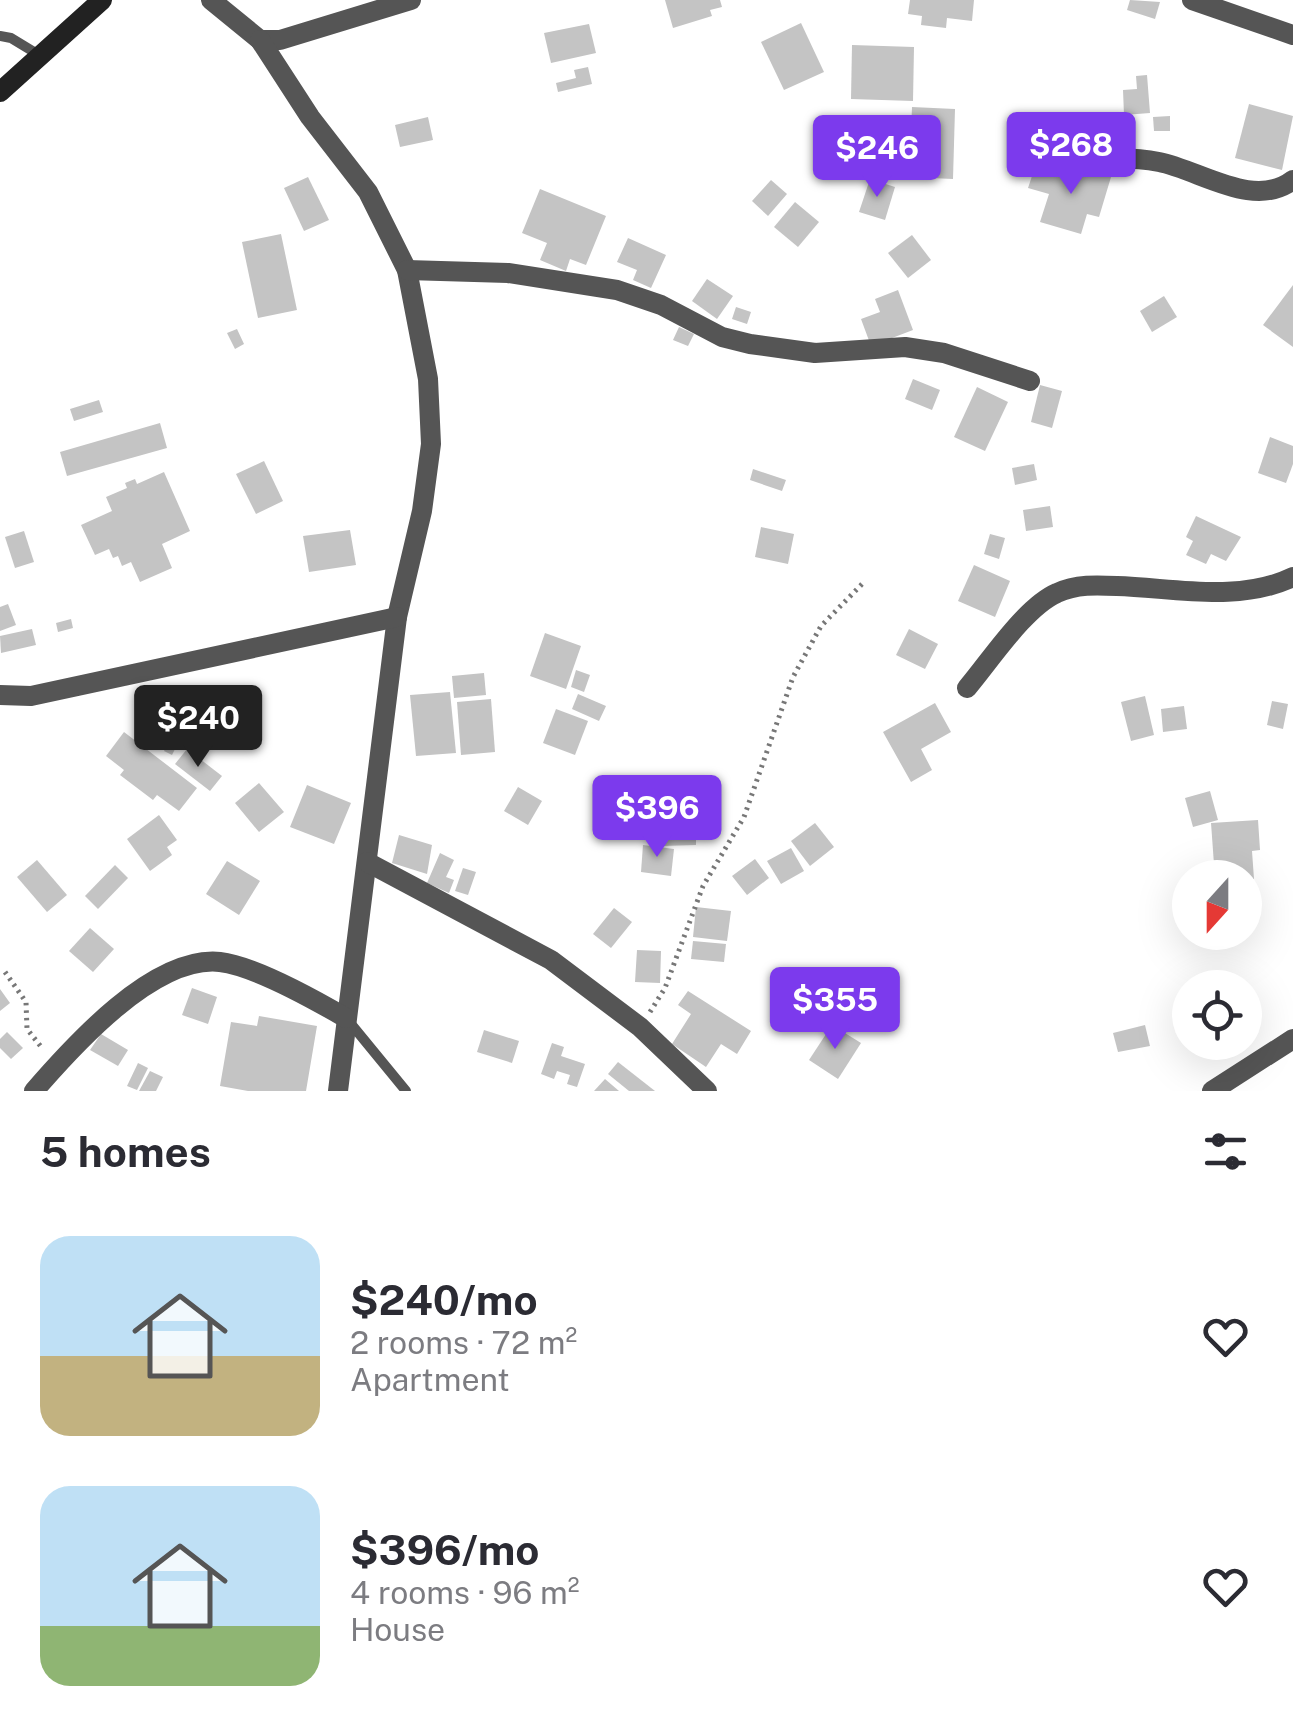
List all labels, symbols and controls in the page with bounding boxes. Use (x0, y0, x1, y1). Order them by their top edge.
pin: $268 (1012, 112, 1130, 197)
pin: $246 (818, 115, 936, 200)
text: $268 (1029, 126, 1113, 163)
text: $246 (835, 129, 919, 166)
pin: $240 (139, 685, 257, 770)
text: $240 (156, 699, 240, 736)
pin: $396 (598, 775, 716, 860)
text: $396 (614, 789, 700, 826)
north arrow (1172, 860, 1262, 950)
map controls (1172, 860, 1262, 1060)
pin: $355 (776, 967, 894, 1052)
button: locate (1172, 970, 1262, 1060)
text: $355 (792, 981, 878, 1018)
icon: filters (1198, 1124, 1253, 1179)
text: 5 homes (40, 1127, 211, 1176)
text: $240/mo (350, 1275, 538, 1324)
icon: home (120, 1276, 240, 1396)
icon: heart (1198, 1309, 1253, 1364)
text: 2 rooms · 72 m² (350, 1324, 577, 1361)
text: Apartment (350, 1361, 510, 1398)
text: $396/mo (350, 1525, 539, 1574)
icon: home (120, 1526, 240, 1646)
icon: heart (1198, 1559, 1253, 1614)
text: 4 rooms · 96 m² (350, 1574, 580, 1611)
text: House (350, 1611, 445, 1648)

